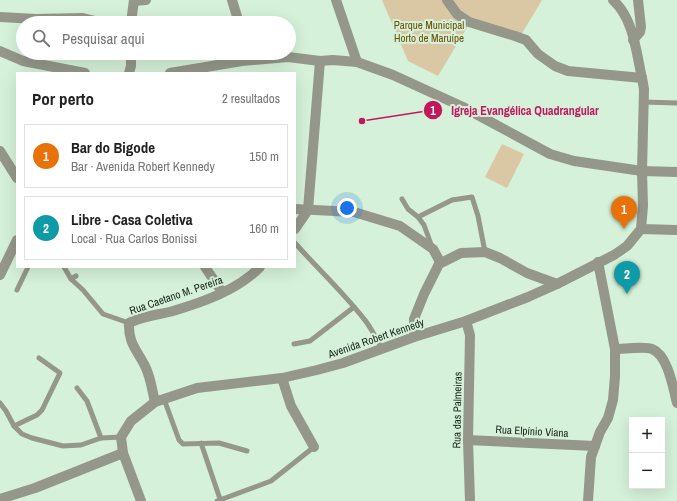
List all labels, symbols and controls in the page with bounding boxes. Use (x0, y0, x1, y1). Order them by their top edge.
search box (16, 16, 296, 60)
park label: Parque Municipal Horto de Maruípe (394, 18, 464, 45)
icon: search (30, 27, 52, 49)
text: Pesquisar aqui (62, 28, 145, 49)
text: Por perto (32, 87, 94, 110)
text: 2 resultados (222, 90, 280, 107)
callout: Igreja Evangélica Quadrangular (423, 98, 606, 122)
text: 1 (430, 103, 436, 119)
text: Igreja Evangélica Quadrangular (451, 103, 599, 119)
text: Bar do Bigode (71, 137, 155, 158)
text: 1 (43, 148, 49, 165)
text: 150 m (249, 148, 279, 165)
text: Bar · Avenida Robert Kennedy (71, 158, 215, 175)
pin: 1 (611, 196, 637, 229)
your location (337, 198, 357, 218)
text: Libre - Casa Coletiva (71, 209, 193, 230)
text: 2 (43, 220, 49, 237)
text: 160 m (249, 220, 279, 237)
text: Local · Rua Carlos Bonissi (71, 230, 197, 247)
pin: 2 (614, 261, 640, 294)
street label: Rua Caetano M. Pereira (127, 272, 225, 318)
street label: Avenida Robert Kennedy (325, 315, 426, 361)
street label: Rua das Palmeiras (449, 371, 465, 448)
map controls (629, 417, 665, 489)
button: + (629, 417, 665, 453)
street label: Rua Elpínio Viana (495, 422, 569, 440)
button: − (629, 453, 665, 489)

